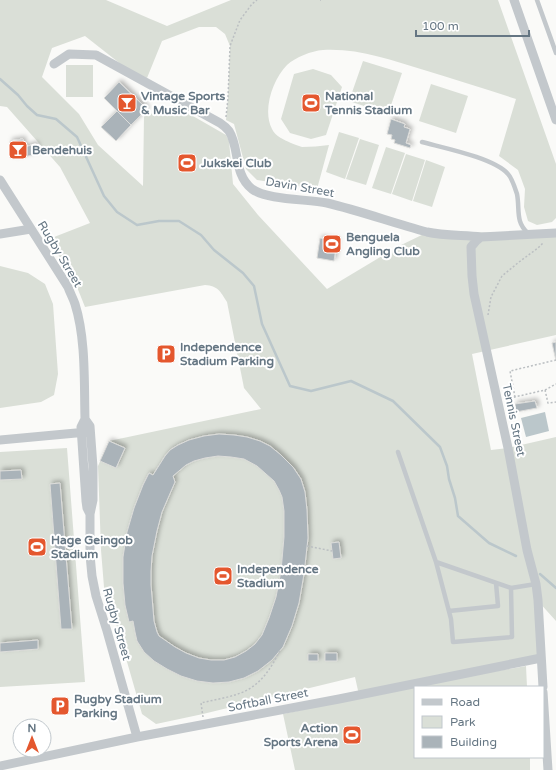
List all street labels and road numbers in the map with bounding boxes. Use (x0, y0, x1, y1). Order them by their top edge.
street label: Davin Street (265, 174, 336, 200)
street label: Rugby Street (35, 218, 85, 290)
street label: Tennis Street (499, 382, 529, 458)
street label: Rugby Street (100, 586, 134, 662)
street label: Softball Street (227, 685, 310, 715)

